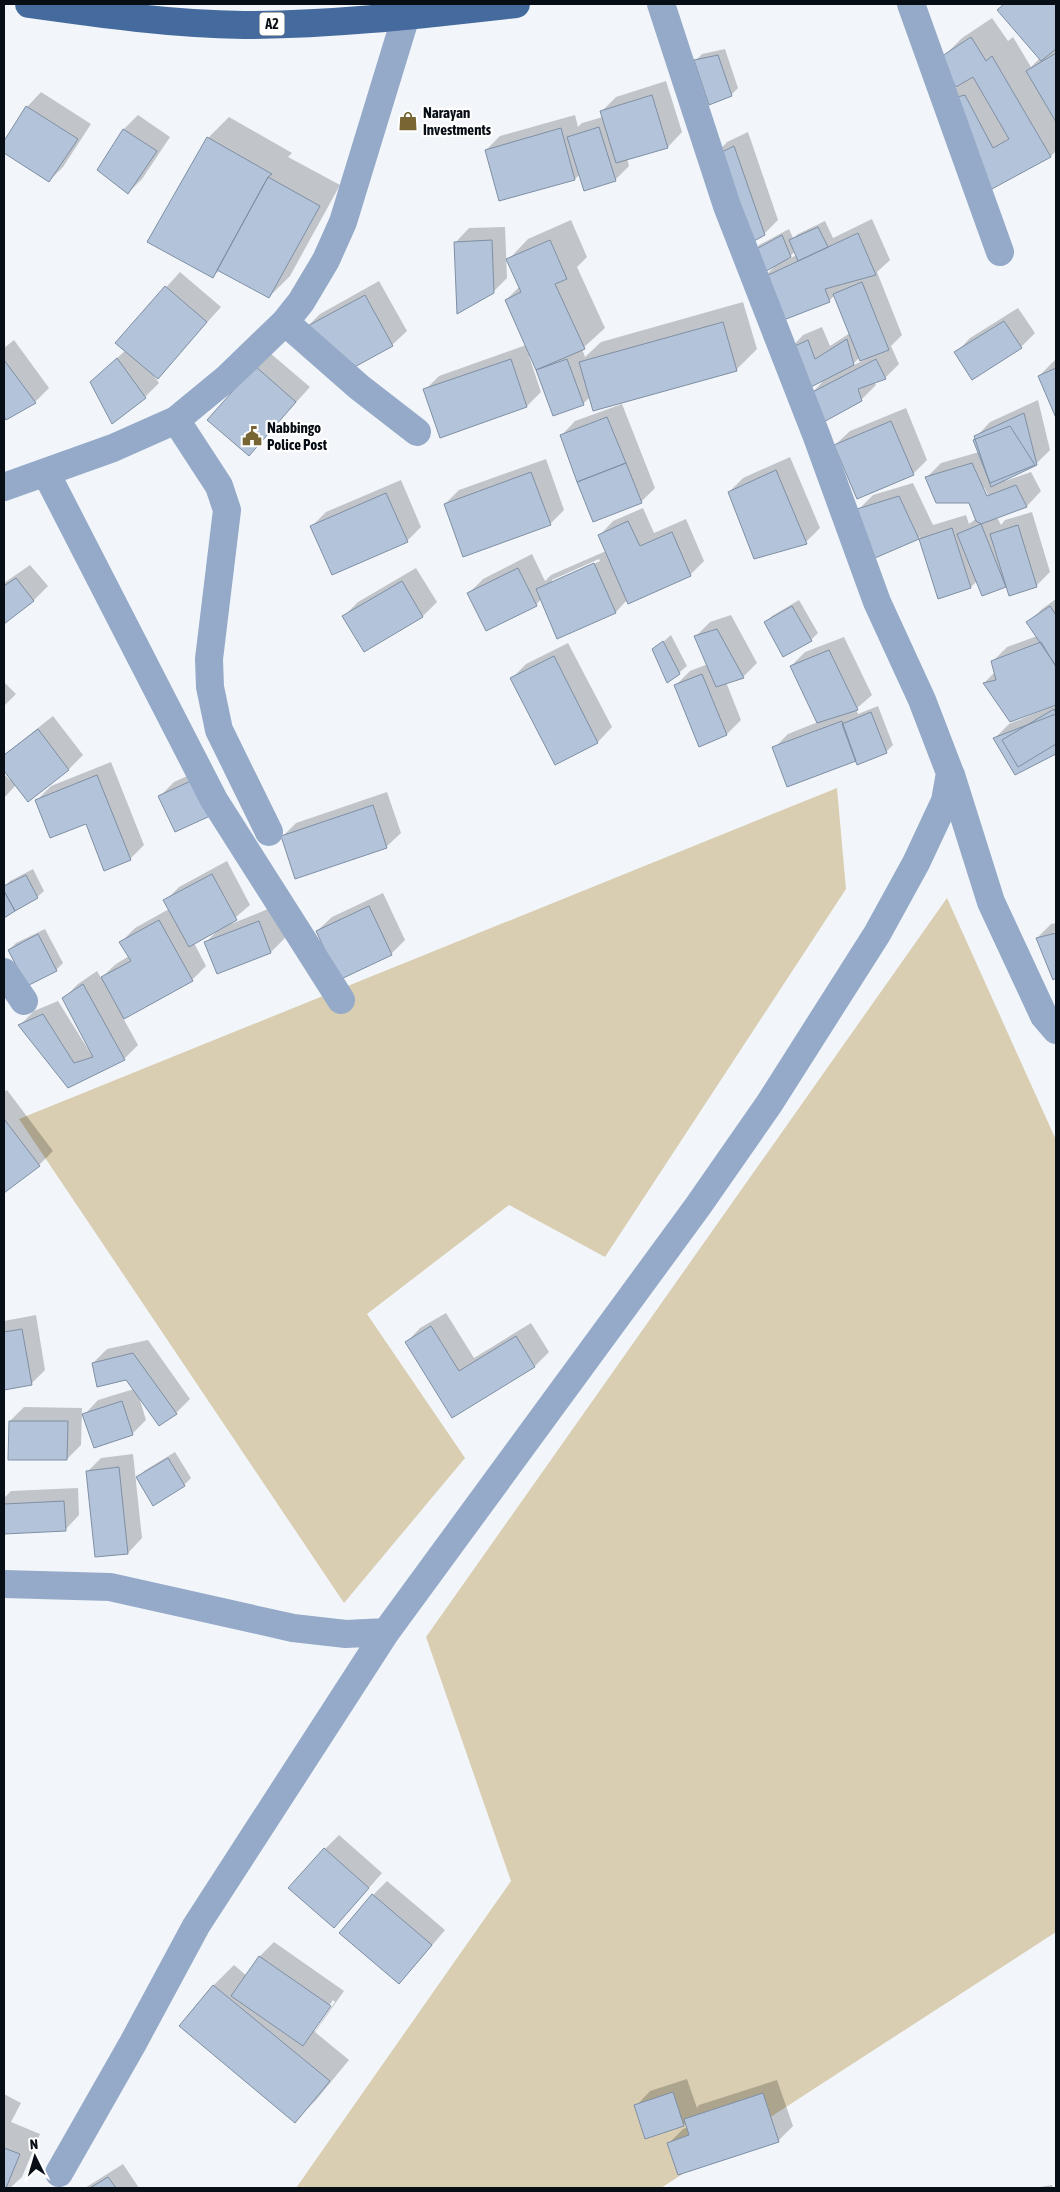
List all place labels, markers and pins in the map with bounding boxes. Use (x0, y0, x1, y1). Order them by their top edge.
place label: Narayan Investments (423, 104, 492, 138)
shop icon: Narayan Investments (397, 110, 419, 132)
place label: Nabbingo Police Post (267, 419, 328, 453)
public building icon: Nabbingo Police Post (241, 425, 263, 447)

